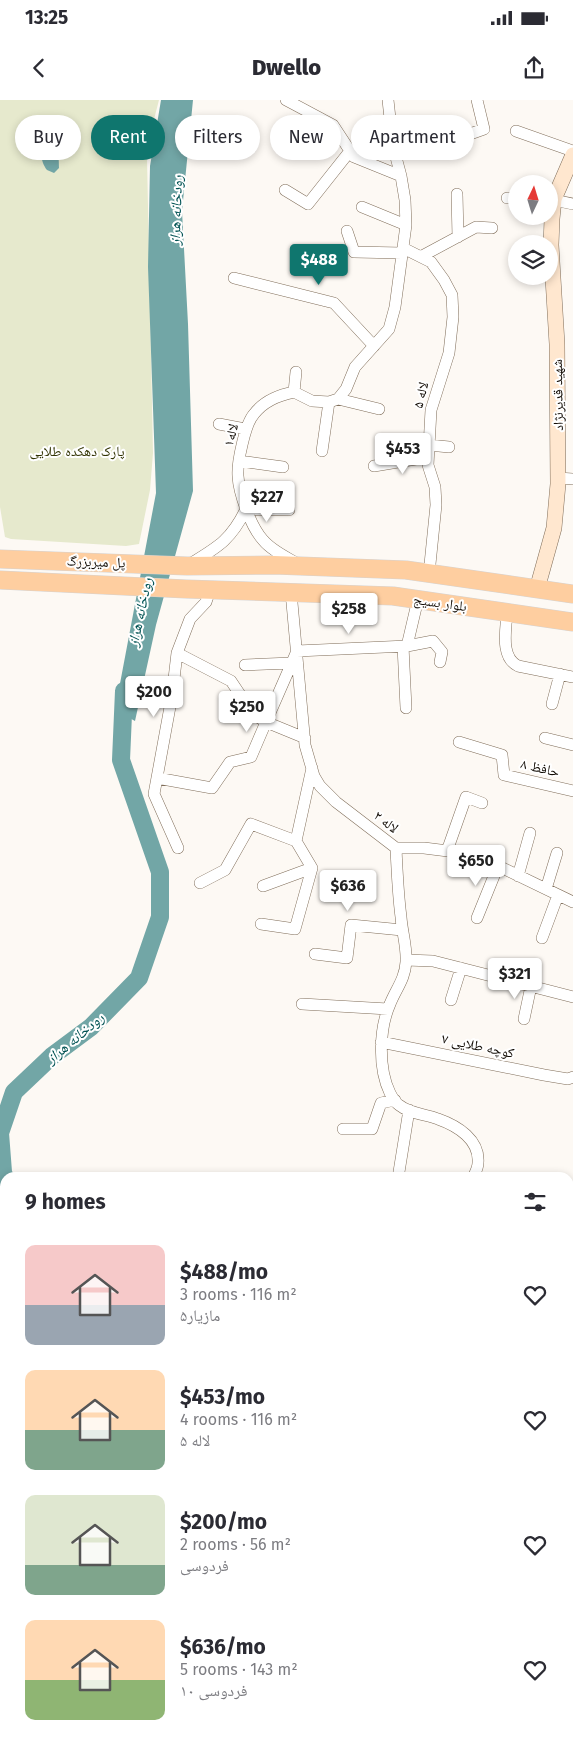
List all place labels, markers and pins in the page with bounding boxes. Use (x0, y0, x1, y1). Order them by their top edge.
pin: $488 (289, 244, 349, 286)
pin: $453 (373, 432, 433, 475)
pin: $227 (237, 480, 297, 523)
pin: $258 (319, 592, 379, 635)
pin: $200 (124, 676, 184, 718)
pin: $250 (217, 690, 277, 733)
pin: $650 (446, 844, 506, 887)
pin: $636 (318, 870, 378, 912)
pin: $321 (485, 958, 545, 1000)

